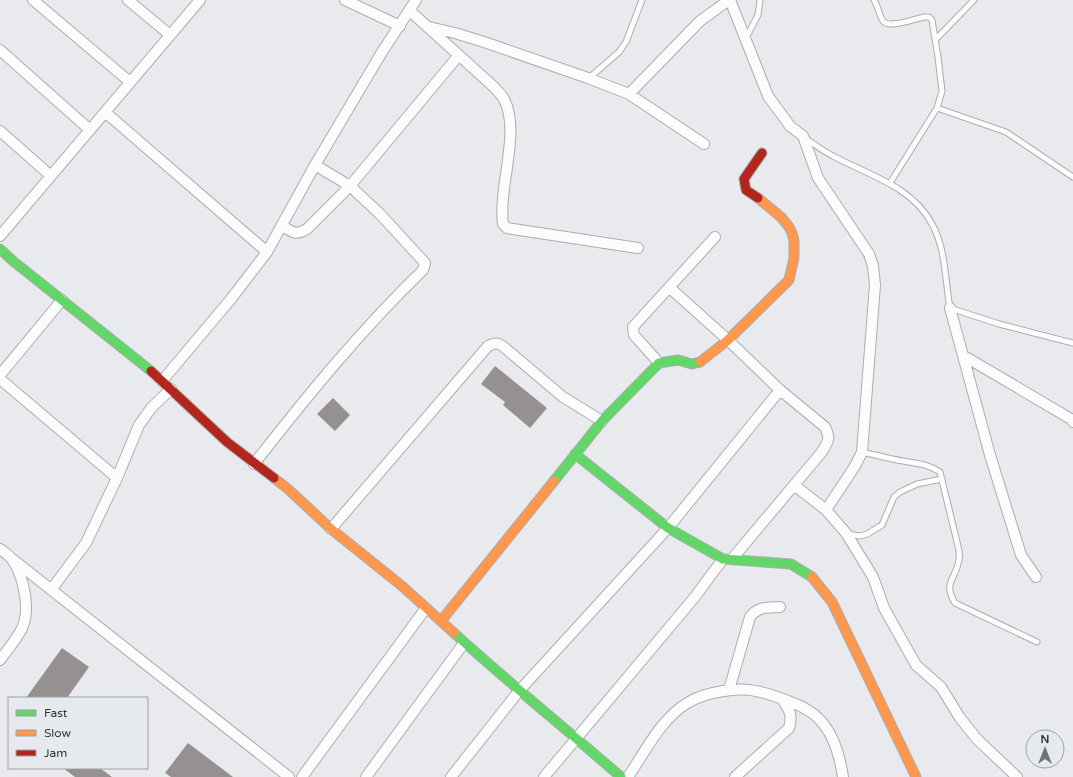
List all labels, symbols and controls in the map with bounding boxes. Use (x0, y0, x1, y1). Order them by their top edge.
legend (8, 697, 148, 769)
text: Fast (44, 706, 68, 720)
text: Slow (44, 726, 71, 740)
north arrow (1025, 729, 1065, 769)
text: N (1041, 733, 1049, 746)
text: Jam (44, 746, 67, 760)

